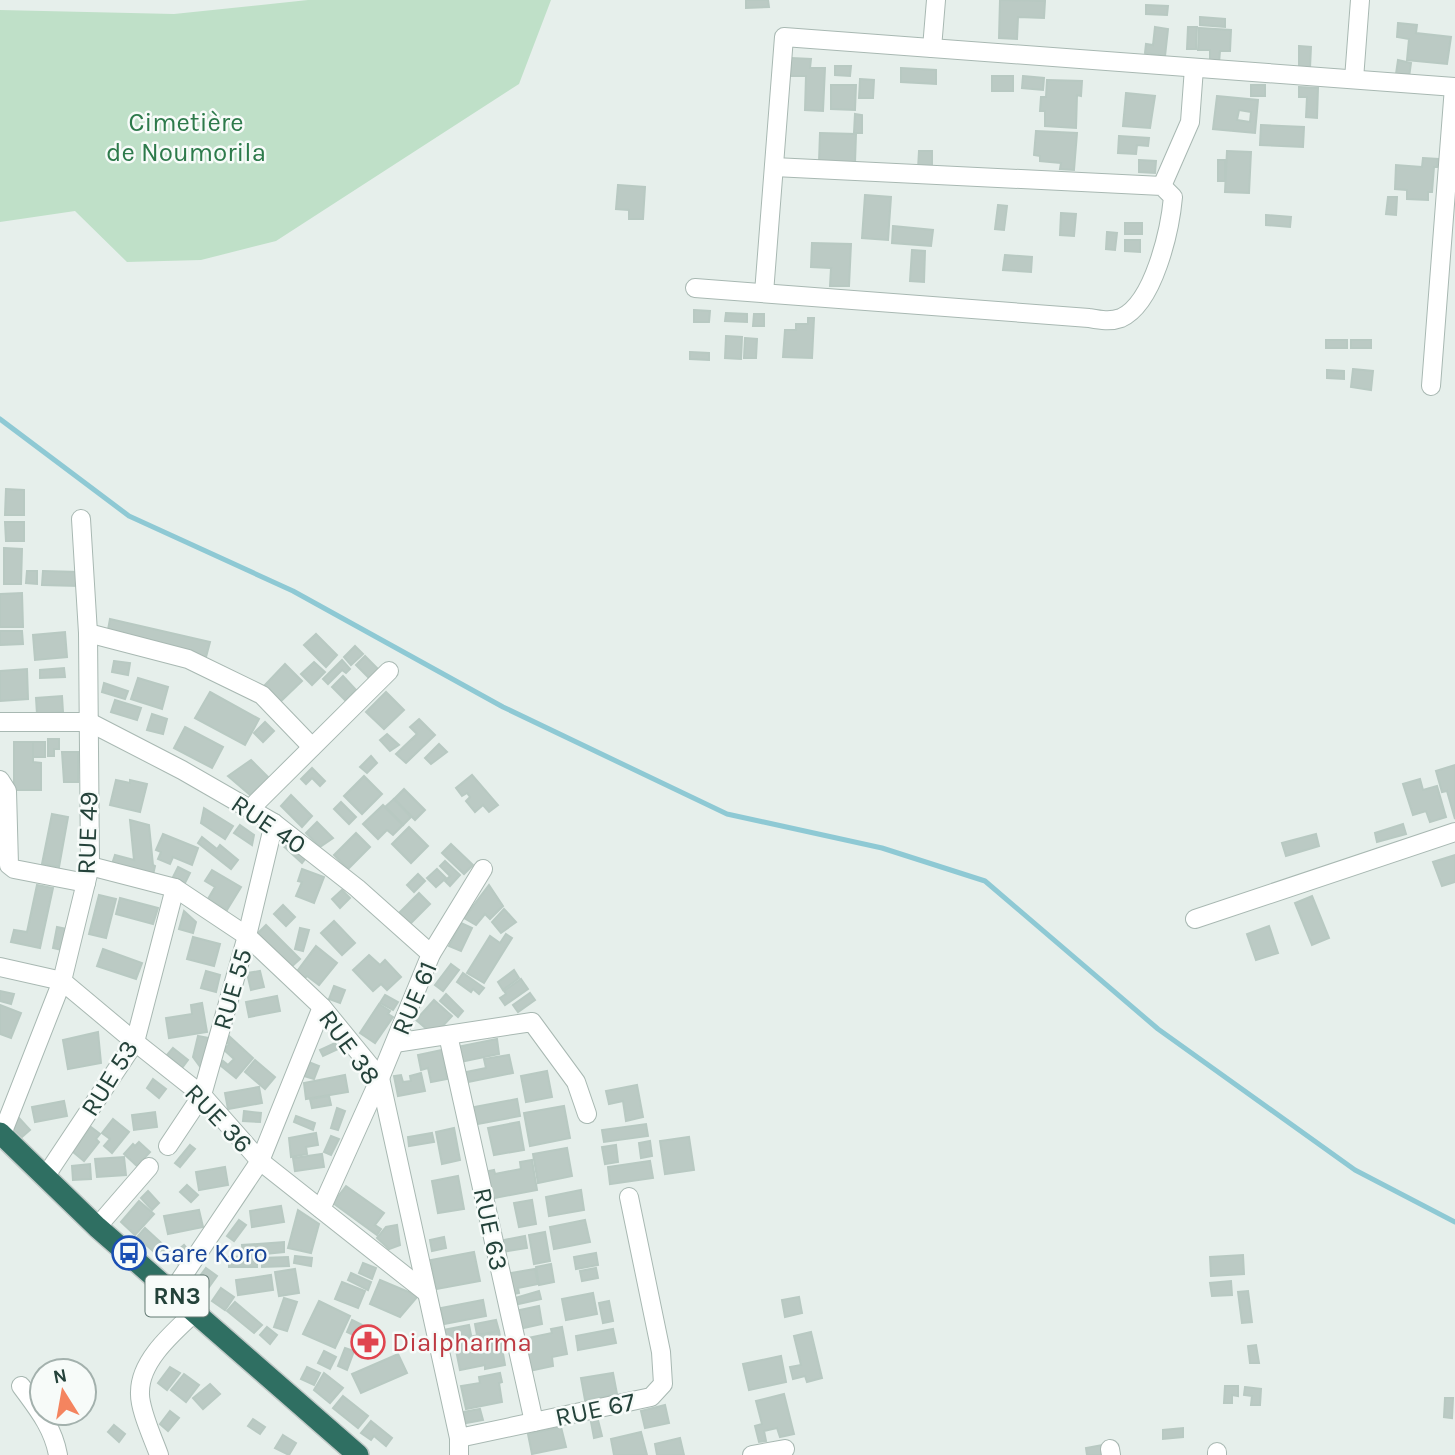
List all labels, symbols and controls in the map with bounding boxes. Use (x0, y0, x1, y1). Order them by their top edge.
park label: Cimetière de Noumorila (106, 107, 266, 168)
street label: RUE 40 (225, 788, 312, 861)
street label: RUE 49 (71, 791, 104, 875)
street label: RUE 55 (206, 945, 259, 1033)
street label: RUE 61 (385, 957, 444, 1040)
street label: RUE 38 (312, 1004, 387, 1091)
street label: RUE 53 (74, 1035, 145, 1122)
street label: RUE 36 (178, 1077, 259, 1159)
street label: RUE 63 (467, 1185, 514, 1273)
bus stop icon: Gare Koro (110, 1234, 148, 1272)
place label: Gare Koro (154, 1238, 268, 1269)
road number: RN3 (146, 1276, 208, 1316)
pharmacy icon: Dialpharma (349, 1323, 387, 1361)
place label: Dialpharma (392, 1327, 532, 1358)
north arrow (28, 1357, 98, 1427)
text: N (51, 1364, 69, 1388)
street label: RUE 67 (552, 1386, 638, 1433)

